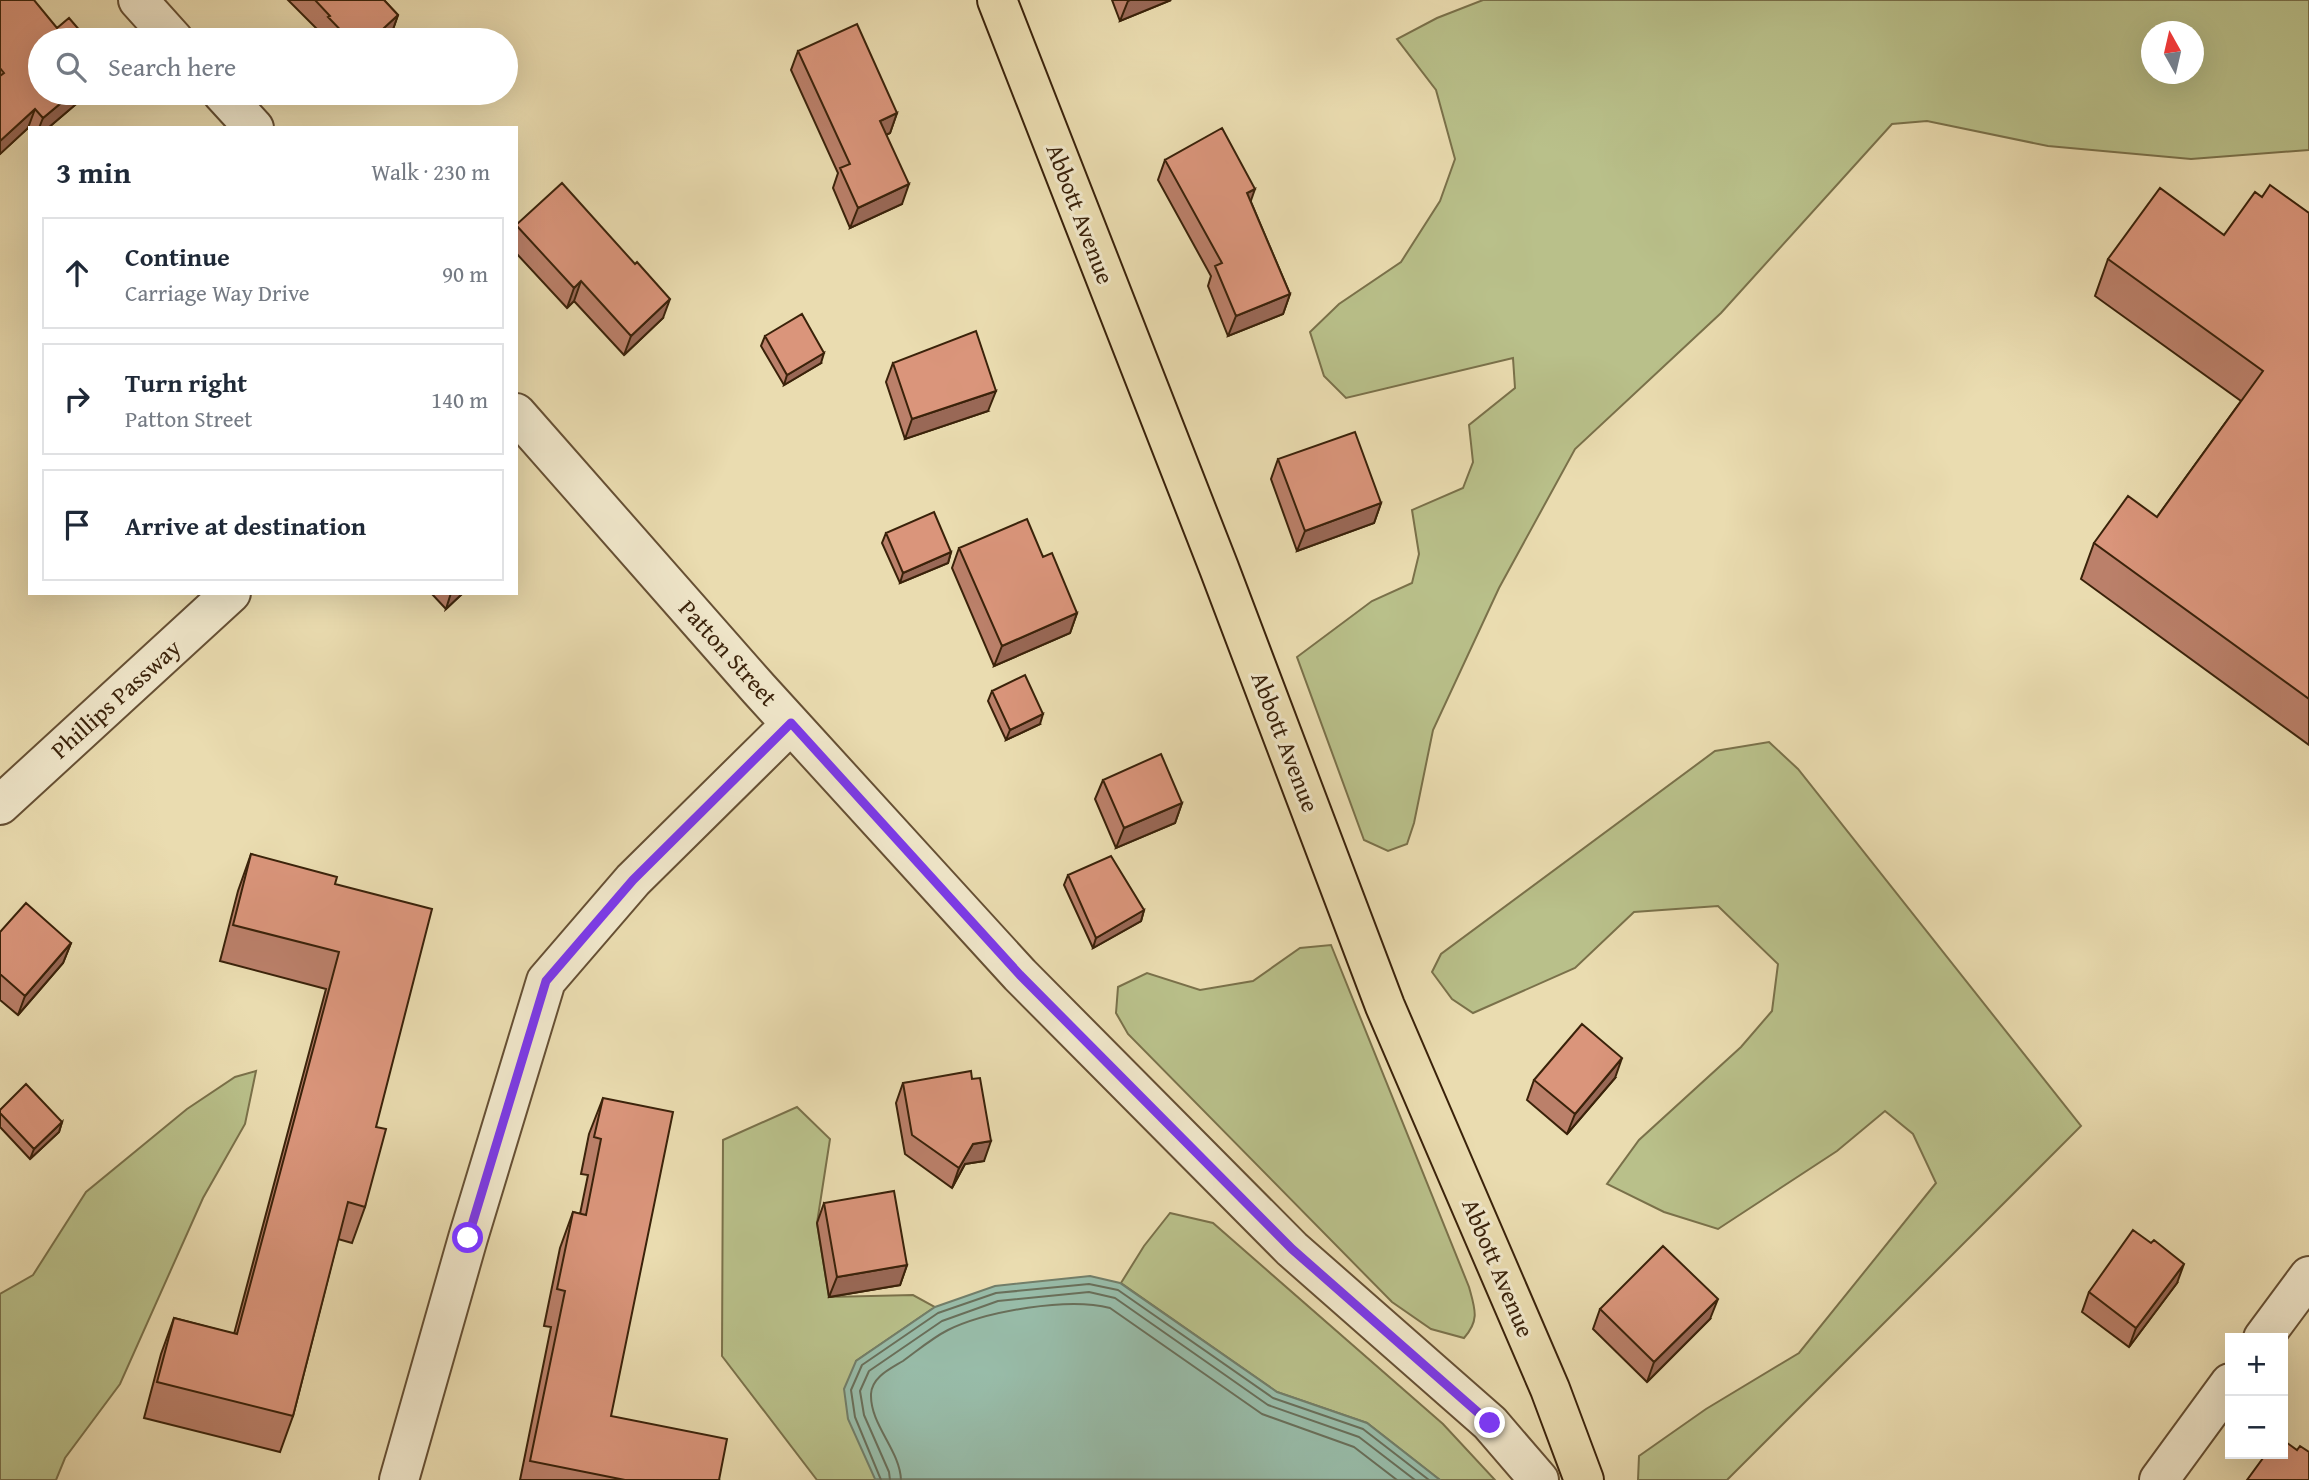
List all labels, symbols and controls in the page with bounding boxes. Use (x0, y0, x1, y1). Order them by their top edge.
north arrow (2141, 21, 2204, 84)
search box (28, 28, 518, 105)
text: Search here (108, 47, 236, 86)
icon: search (52, 48, 90, 86)
street label: Abbott Avenue (1038, 139, 1123, 289)
text: 3 min (56, 150, 131, 194)
text: Walk · 230 m (371, 155, 490, 188)
text: Continue (125, 237, 230, 276)
icon: ahead (58, 254, 96, 292)
text: 90 m (442, 257, 488, 290)
text: Carriage Way Drive (125, 276, 310, 309)
text: Turn right (125, 363, 247, 402)
icon: right (58, 380, 96, 418)
text: 140 m (431, 383, 488, 416)
text: Patton Street (125, 402, 252, 435)
icon: arrive (58, 506, 96, 544)
text: Arrive at destination (125, 506, 366, 545)
street label: Patton Street (671, 592, 786, 714)
street label: Phillips Passway (43, 631, 188, 767)
street label: Abbott Avenue (1243, 667, 1328, 817)
street label: Abbott Avenue (1454, 1193, 1543, 1343)
route start (452, 1222, 483, 1253)
map controls (2225, 1333, 2288, 1459)
button: + (2225, 1333, 2288, 1396)
button: − (2225, 1396, 2288, 1459)
route end (1474, 1407, 1505, 1438)

